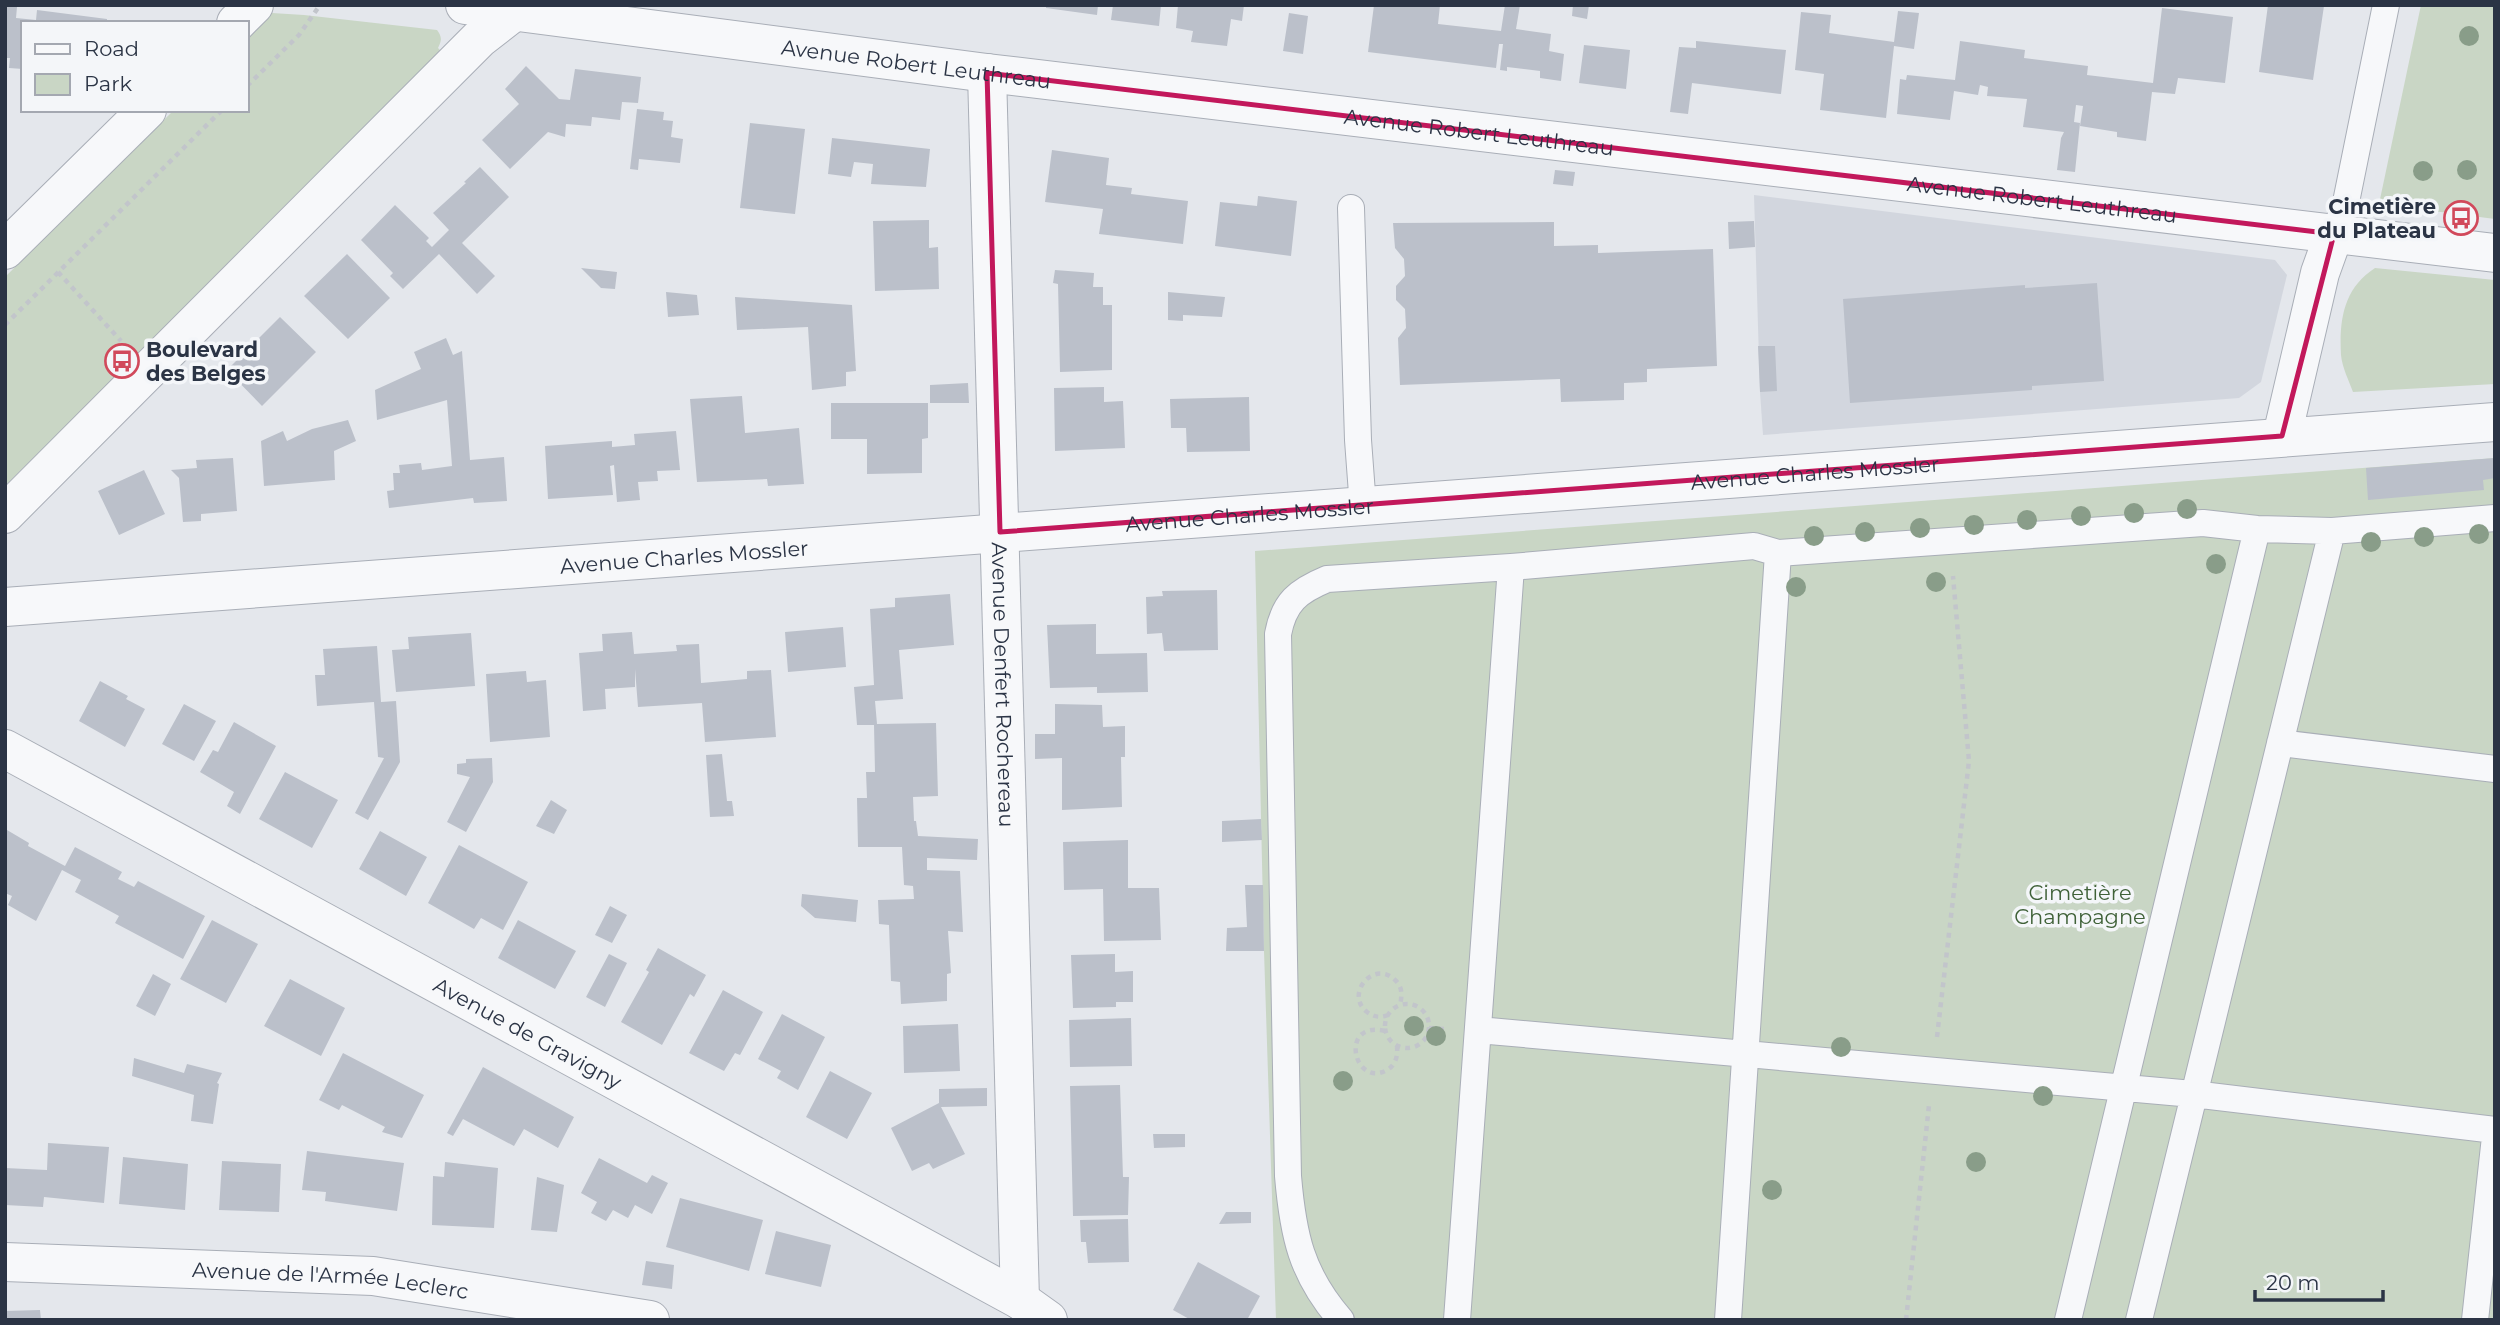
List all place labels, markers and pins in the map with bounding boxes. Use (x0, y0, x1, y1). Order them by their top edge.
place label: Cimetière du Plateau (2317, 194, 2436, 243)
bus stop icon: Cimetière du Plateau (2442, 199, 2480, 237)
place label: Boulevard des Belges (146, 337, 266, 386)
bus stop icon: Boulevard des Belges (103, 342, 141, 380)

